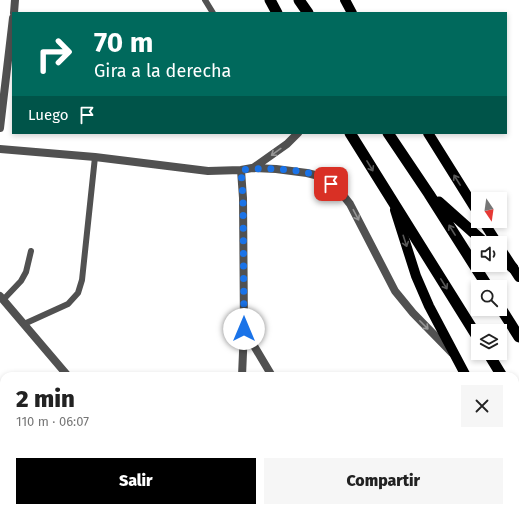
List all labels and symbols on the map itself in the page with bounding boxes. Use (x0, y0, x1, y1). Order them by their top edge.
one-way arrow (271, 148, 282, 156)
one-way arrow (367, 160, 375, 172)
pin (314, 167, 348, 201)
one-way arrow (453, 174, 461, 186)
north arrow (471, 192, 507, 228)
one-way arrow (353, 209, 360, 221)
one-way arrow (448, 225, 456, 236)
one-way arrow (402, 234, 409, 247)
one-way arrow (440, 278, 448, 289)
position arrow (223, 308, 265, 350)
one-way arrow (419, 320, 429, 330)

